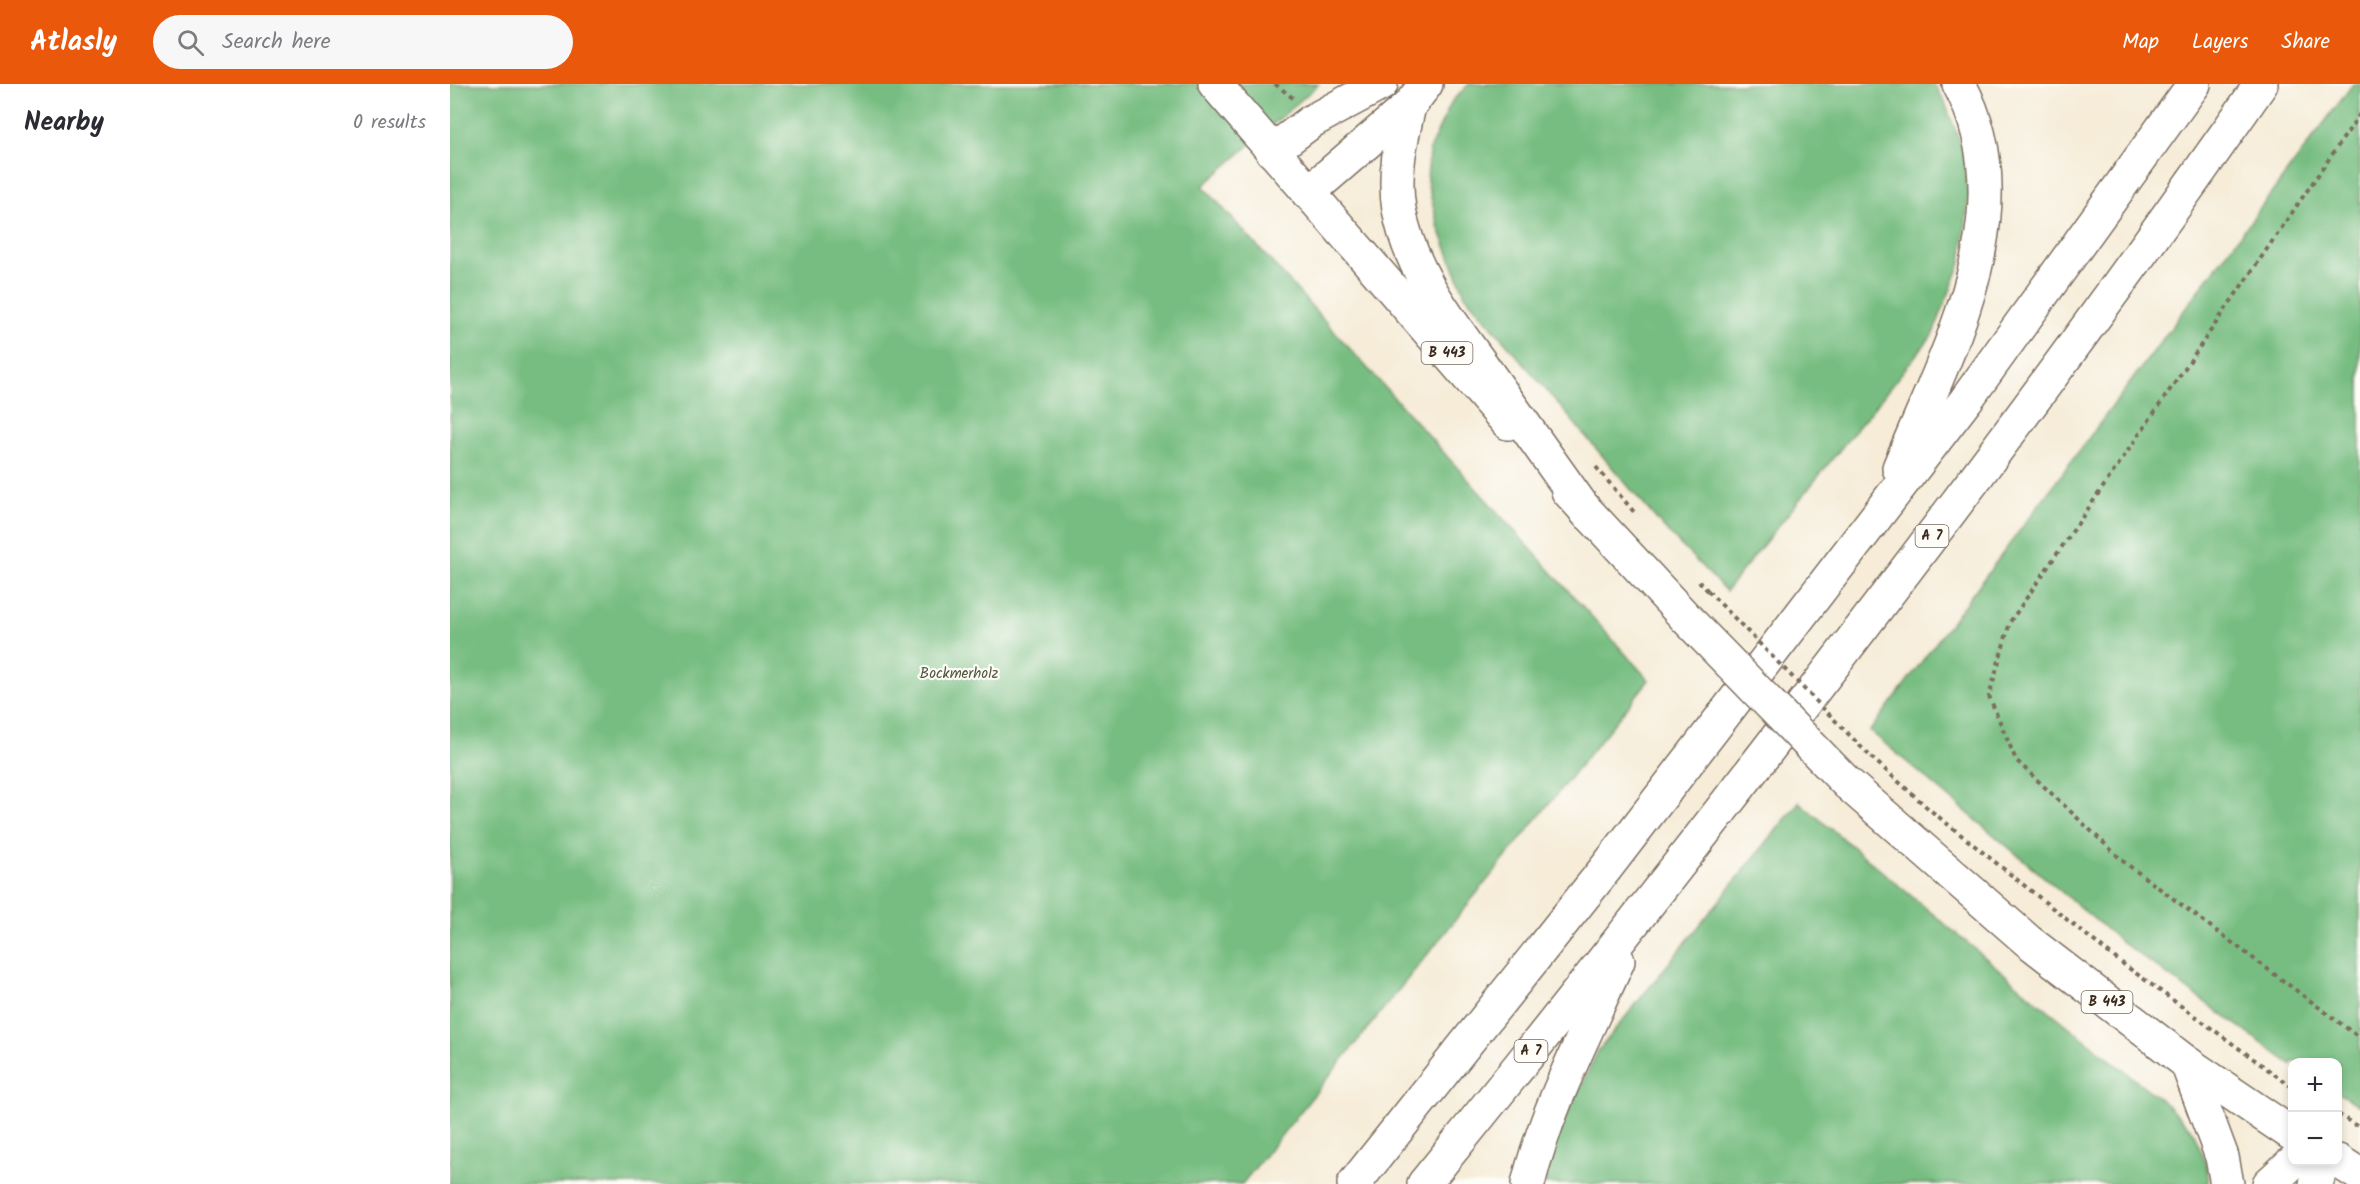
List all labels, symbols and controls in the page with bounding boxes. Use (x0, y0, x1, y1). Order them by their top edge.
search box (153, 15, 573, 69)
text: Atlasly (30, 20, 117, 65)
text: Search here (222, 25, 331, 60)
icon: search (174, 26, 207, 59)
text: Map (2122, 26, 2159, 59)
text: Layers (2192, 26, 2248, 59)
text: Share (2281, 26, 2330, 59)
text: Nearby (24, 102, 104, 144)
text: 0 results (353, 107, 426, 139)
road number: B 443 (1422, 342, 1472, 364)
road number: A 7 (1916, 525, 1948, 547)
park label: Bockmerholz (920, 662, 999, 686)
road number: B 443 (2082, 991, 2132, 1013)
road number: A 7 (1514, 1040, 1548, 1062)
map controls (2288, 1058, 2342, 1166)
button: + (2288, 1058, 2342, 1112)
button: − (2288, 1112, 2342, 1166)

